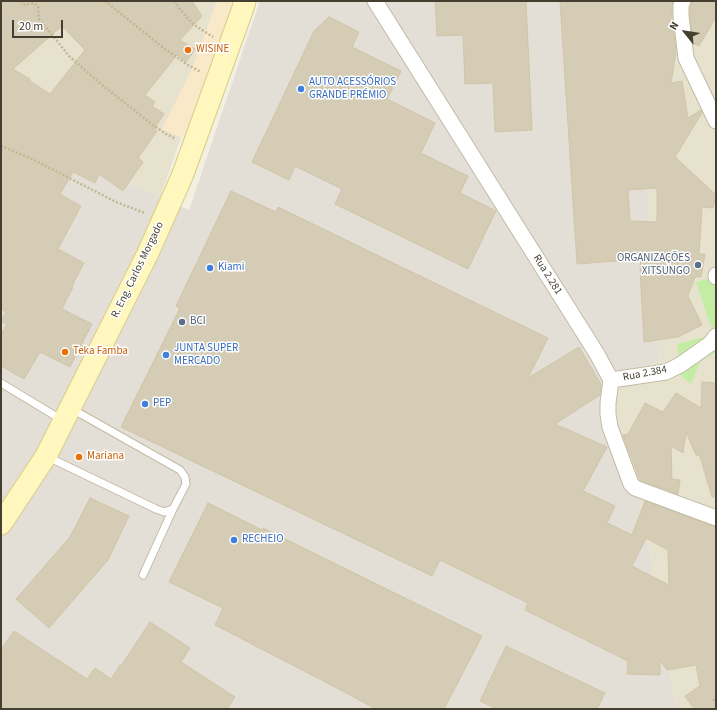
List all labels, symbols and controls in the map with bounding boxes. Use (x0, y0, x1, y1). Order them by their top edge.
scale bar (14, 12, 65, 38)
north arrow (665, 12, 705, 52)
text: 20 m (19, 18, 43, 35)
text: N (666, 19, 682, 33)
place label: WISINE (196, 43, 229, 57)
marker: WISINE (183, 45, 193, 55)
place label: AUTO ACESSÓRIOS GRANDE PRÉMIO (309, 76, 396, 102)
marker: AUTO ACESSÓRIOS GRANDE PRÉMIO (296, 84, 306, 94)
street label: R. Eng. Carlos Morgado (109, 220, 167, 320)
place label: ORGANIZAÇÕES XITSUNGO (617, 252, 690, 278)
street label: Rua 2.281 (530, 253, 564, 297)
marker: ORGANIZAÇÕES XITSUNGO (693, 260, 703, 270)
place label: Kiami (218, 261, 244, 275)
marker: Kiami (205, 263, 215, 273)
place label: BCI (190, 315, 206, 329)
marker: BCI (177, 317, 187, 327)
place label: JUNTA SUPER MERCADO (174, 342, 238, 368)
place label: Teka Famba (73, 345, 128, 359)
marker: Teka Famba (60, 347, 70, 357)
marker: JUNTA SUPER MERCADO (161, 350, 171, 360)
street label: Rua 2.384 (622, 363, 668, 385)
place label: PEP (153, 397, 171, 411)
marker: PEP (140, 399, 150, 409)
place label: Mariana (87, 450, 124, 464)
marker: Mariana (74, 452, 84, 462)
place label: RECHEIO (242, 533, 284, 547)
marker: RECHEIO (229, 535, 239, 545)

